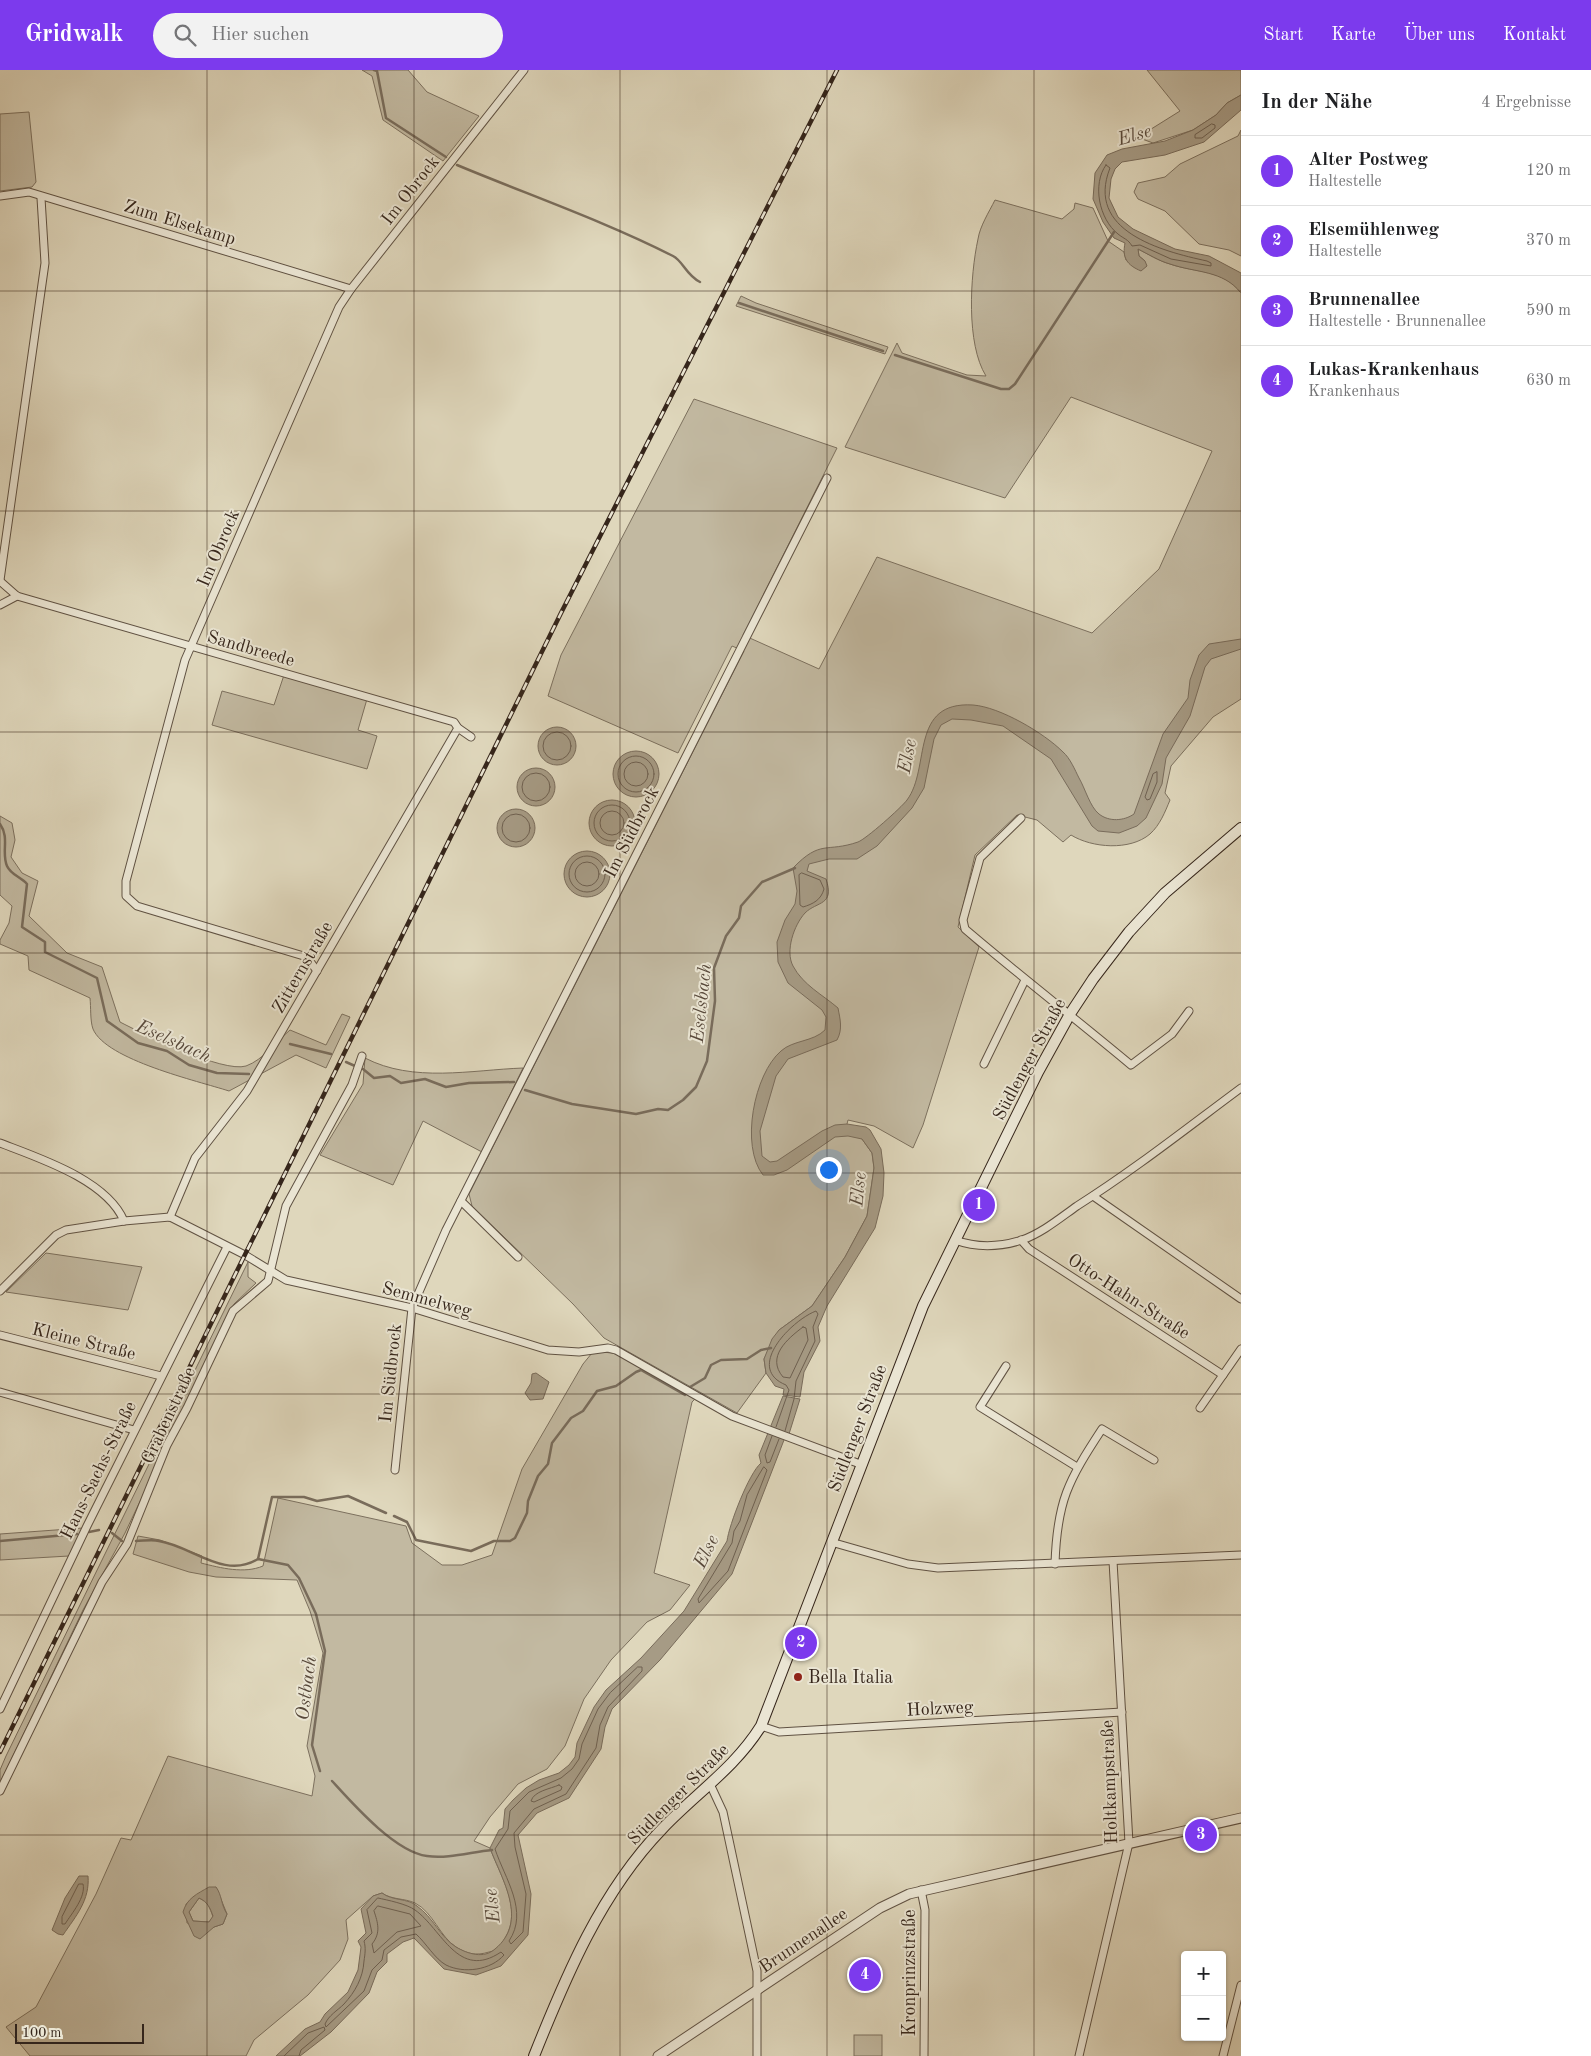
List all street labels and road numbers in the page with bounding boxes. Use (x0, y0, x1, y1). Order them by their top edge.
street label: Im Obrock (379, 153, 443, 228)
street label: Zum Elsekamp (122, 197, 238, 249)
street label: Im Obrock (195, 507, 243, 590)
street label: Sandbreede (205, 628, 296, 670)
street label: Im Südbrock (601, 784, 662, 881)
street label: Zitternstraße (269, 919, 336, 1016)
street label: Südlenger Straße (990, 996, 1070, 1123)
street label: Otto-Hahn-Straße (1064, 1251, 1193, 1343)
street label: Semmelweg (380, 1279, 474, 1321)
street label: Kleine Straße (30, 1320, 137, 1364)
street label: Im Südbrock (377, 1323, 405, 1423)
street label: Südlenger Straße (825, 1362, 891, 1495)
street label: Grabenstraße (139, 1364, 199, 1467)
street label: Hans-Sachs-Straße (58, 1399, 140, 1542)
street label: Holzweg (906, 1698, 974, 1720)
street label: Holtkampstraße (1099, 1720, 1121, 1844)
street label: Südlenger Straße (625, 1741, 733, 1849)
street label: Brunnenallee (756, 1905, 851, 1977)
street label: Kronprinzstraße (901, 1910, 919, 2036)

